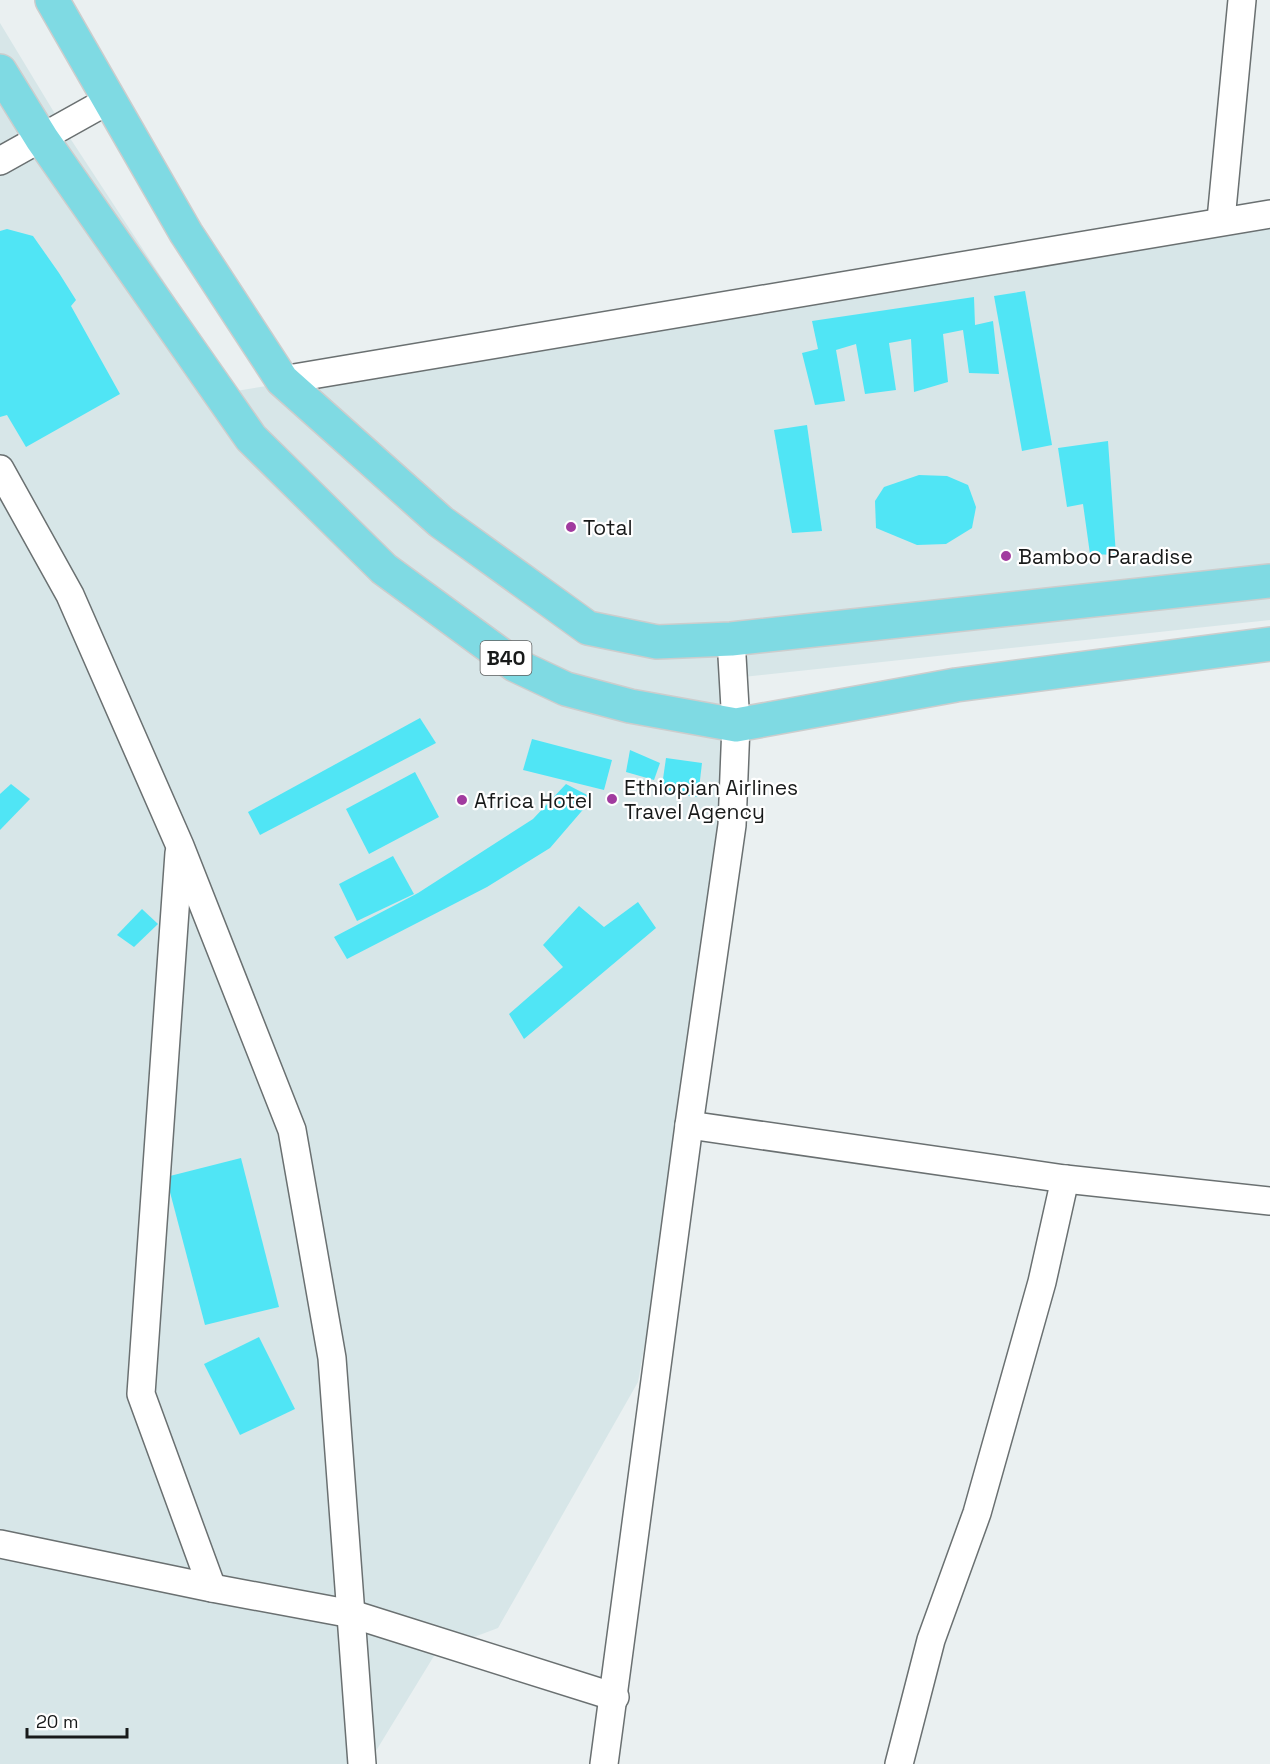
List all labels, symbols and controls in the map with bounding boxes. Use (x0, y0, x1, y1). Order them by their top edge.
place label: Total (583, 514, 633, 541)
marker: Total (564, 520, 578, 534)
place label: Bamboo Paradise (1018, 543, 1193, 570)
marker: Bamboo Paradise (999, 549, 1013, 563)
road number: B40 (480, 641, 532, 675)
place label: Ethiopian Airlines Travel Agency (624, 774, 798, 825)
place label: Africa Hotel (474, 787, 592, 814)
marker: Ethiopian Airlines Travel Agency (605, 792, 619, 806)
marker: Africa Hotel (455, 793, 469, 807)
scale bar (27, 1701, 128, 1739)
text: 20 m (36, 1710, 79, 1733)

